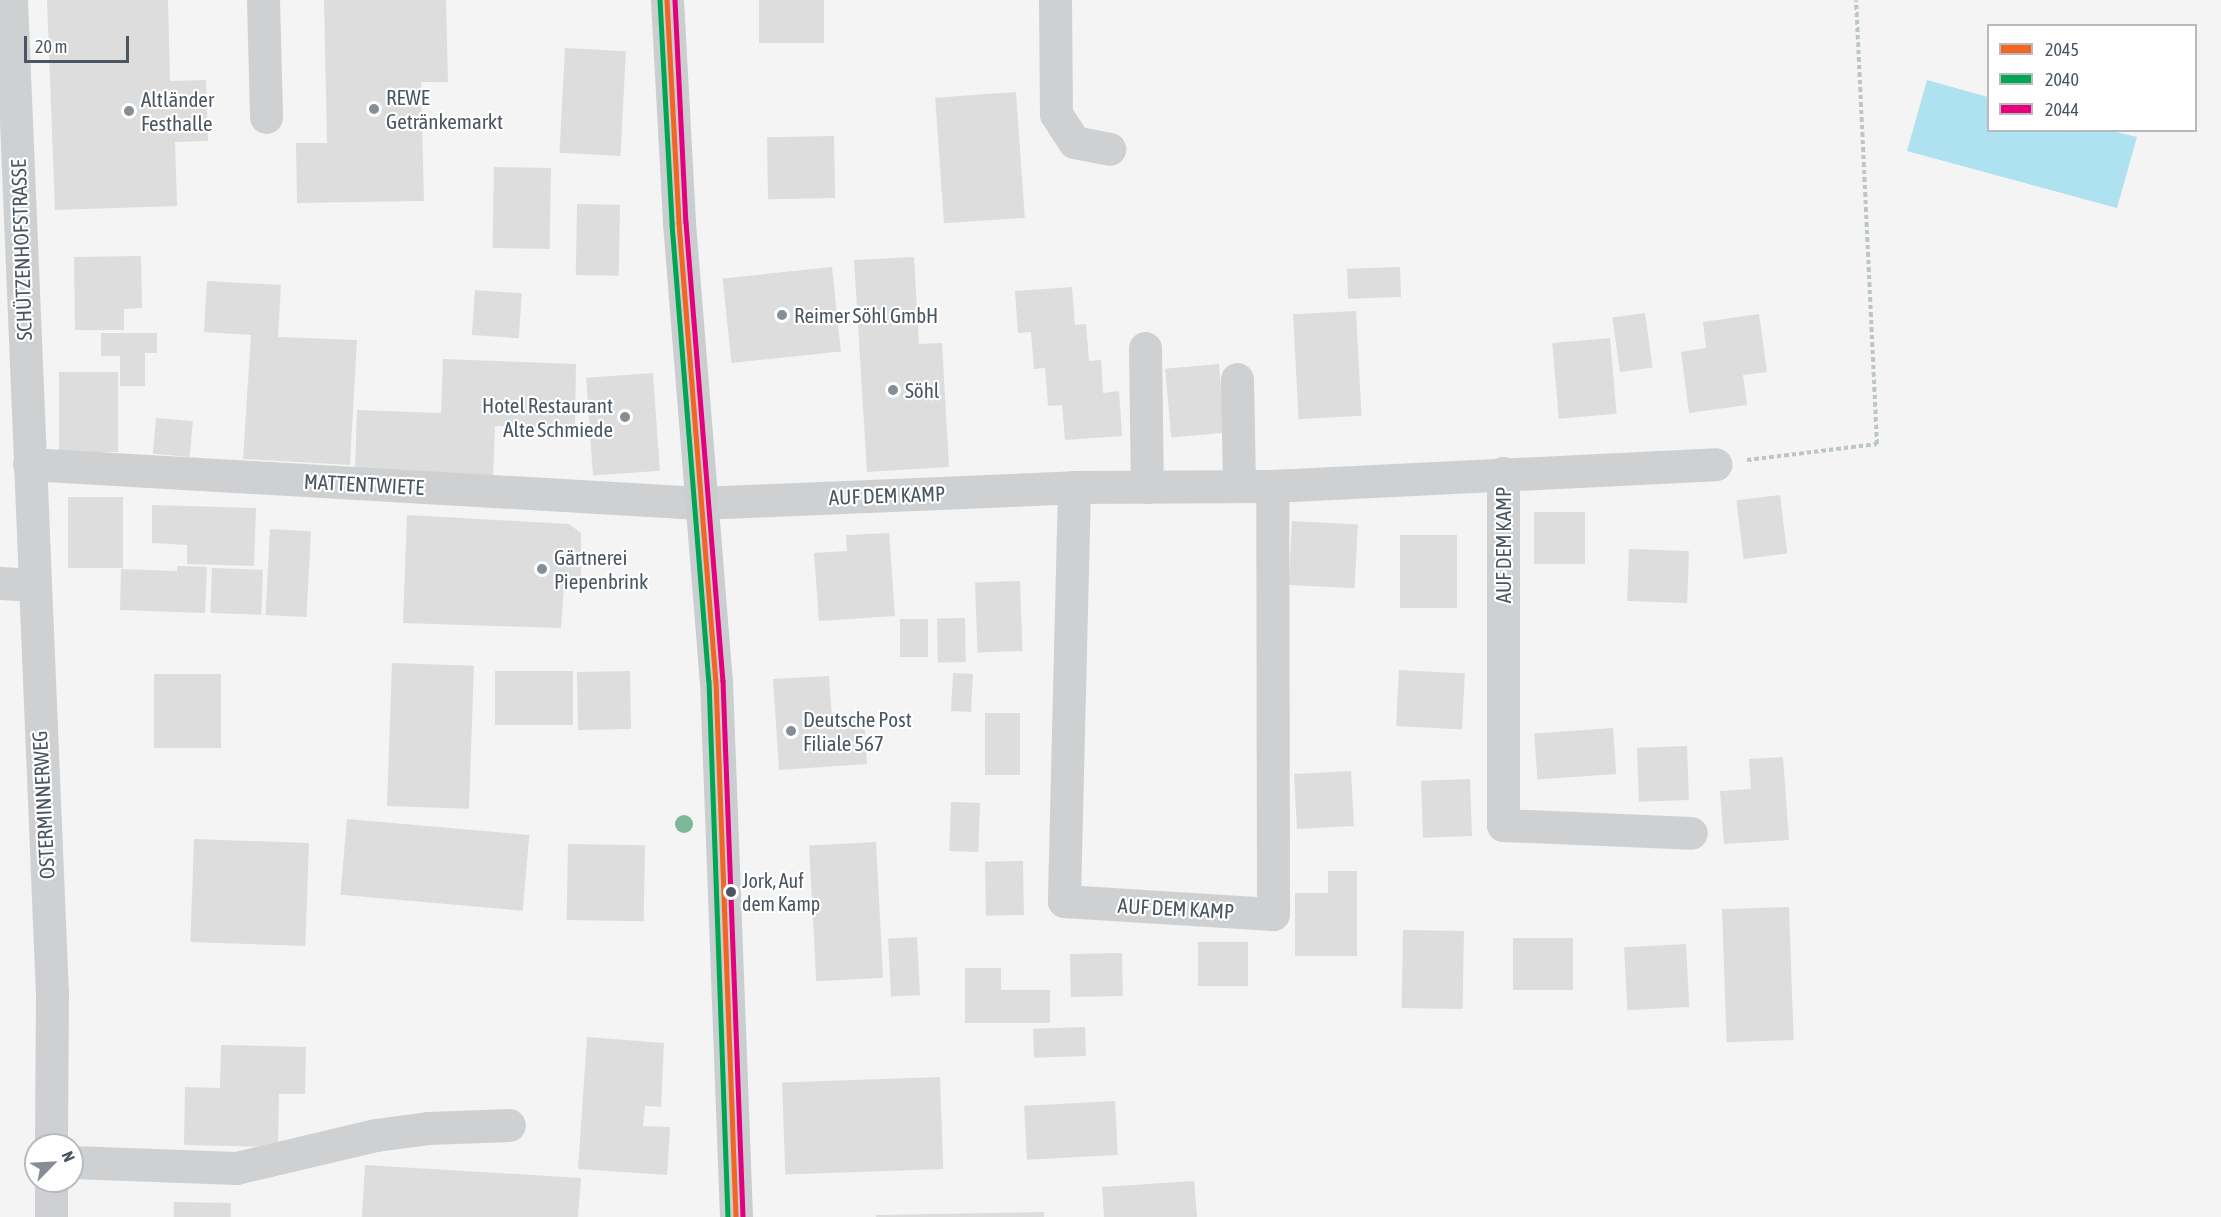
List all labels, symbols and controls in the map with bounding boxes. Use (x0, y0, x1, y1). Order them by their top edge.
scale bar (27, 24, 132, 62)
legend (1987, 24, 2197, 132)
text: 20 m (35, 36, 67, 57)
text: 2045 (2045, 39, 2079, 60)
text: 2040 (2045, 69, 2079, 90)
place label: REWE Getränkemarkt (386, 84, 503, 134)
place label: Altländer Festhalle (141, 86, 214, 136)
text: 2044 (2045, 99, 2079, 120)
marker: REWE Getränkemarkt (367, 102, 381, 116)
marker: Altländer Festhalle (122, 104, 136, 118)
street label: SCHÜTZENHOFSTRASSE (5, 159, 37, 341)
place label: Reimer Söhl GmbH (794, 302, 938, 328)
marker: Reimer Söhl GmbH (775, 308, 789, 322)
place label: Söhl (905, 377, 939, 403)
marker: Söhl (886, 383, 900, 397)
place label: Hotel Restaurant Alte Schmiede (482, 392, 613, 442)
marker: Hotel Restaurant Alte Schmiede (618, 410, 632, 424)
street label: MATTENTWIETE (303, 468, 425, 500)
street label: AUF DEM KAMP (828, 480, 946, 510)
street label: AUF DEM KAMP (1490, 487, 1516, 603)
place label: Gärtnerei Piepenbrink (554, 544, 648, 594)
marker: Gärtnerei Piepenbrink (535, 562, 549, 576)
place label: Deutsche Post Filiale 567 (803, 706, 912, 756)
marker: Deutsche Post Filiale 567 (784, 724, 798, 738)
street label: OSTERMINNERWEG (27, 730, 59, 880)
place label: Jork, Auf dem Kamp (742, 868, 820, 915)
marker: Jork, Auf dem Kamp (725, 886, 737, 898)
street label: AUF DEM KAMP (1117, 892, 1235, 924)
north arrow (24, 1133, 84, 1193)
text: N (58, 1149, 79, 1164)

